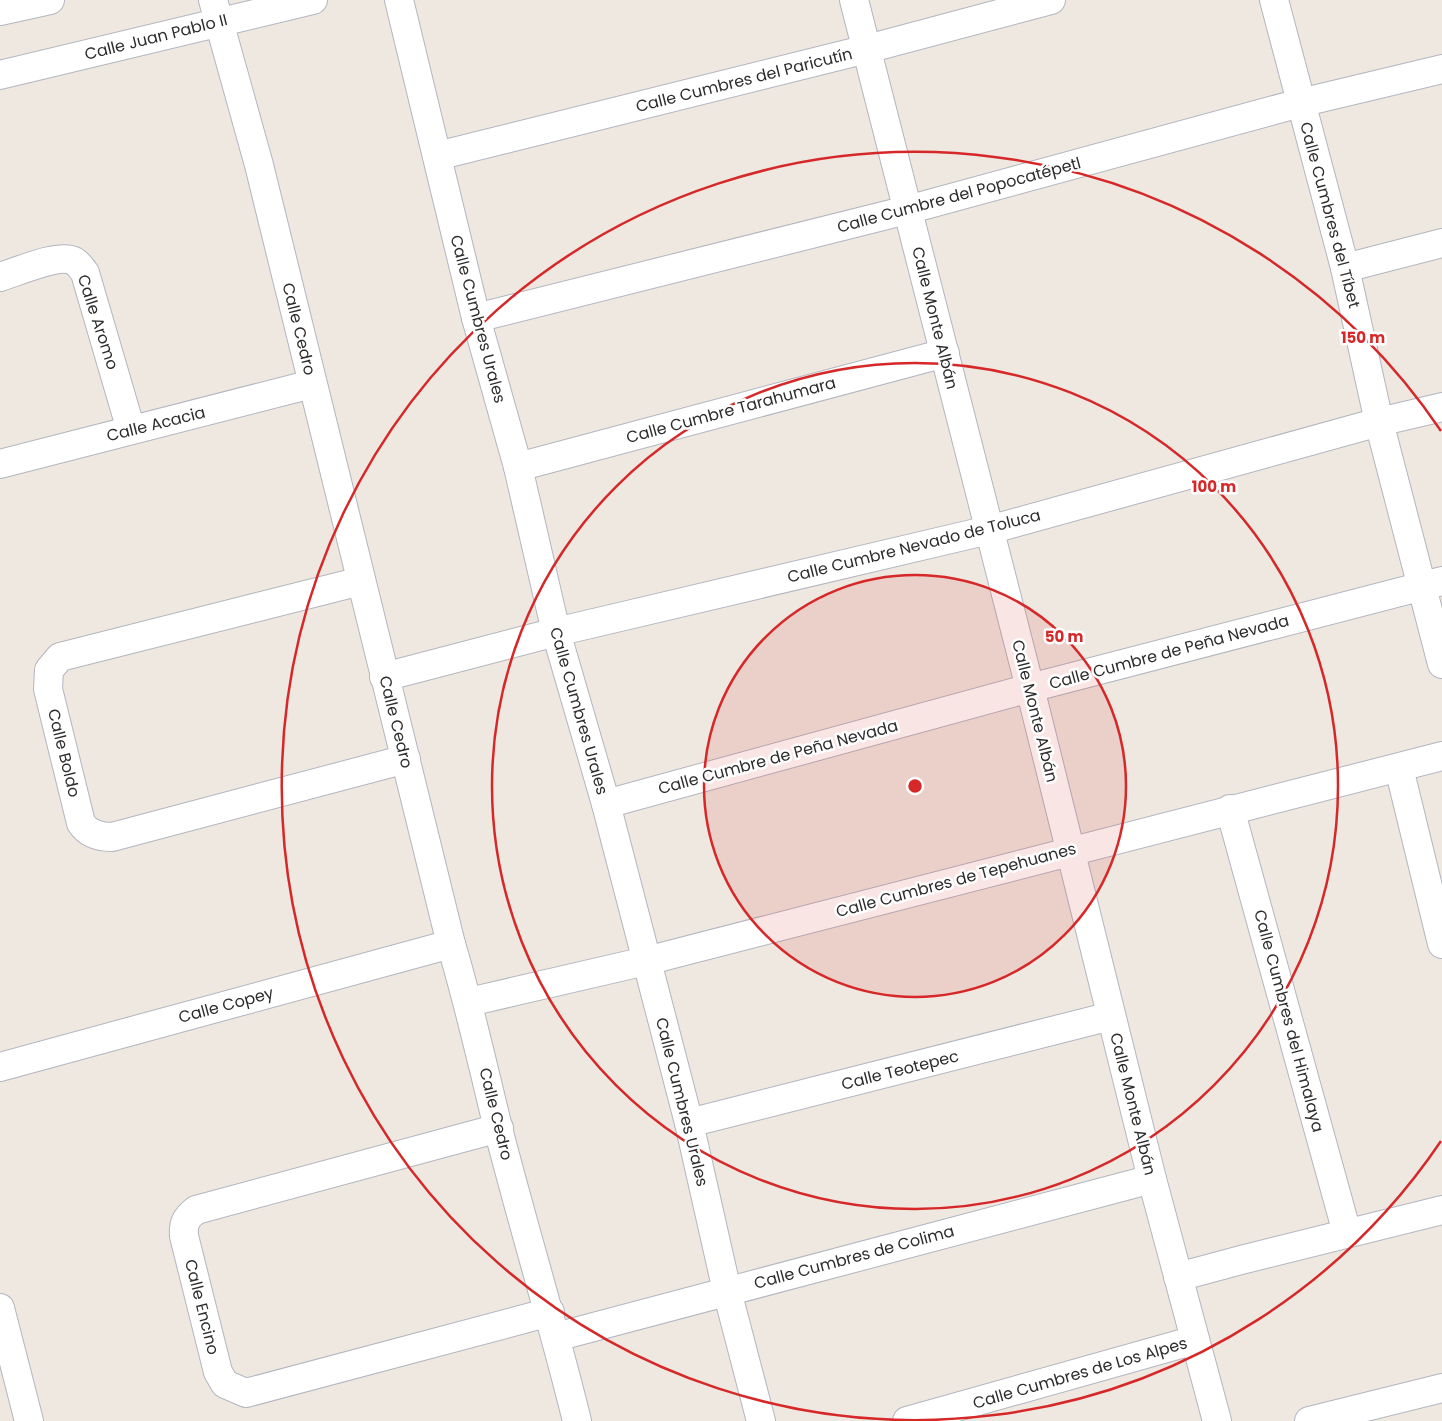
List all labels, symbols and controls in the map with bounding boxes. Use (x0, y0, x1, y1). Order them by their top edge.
street label: Calle Juan Pablo II (82, 8, 230, 66)
street label: Calle Cumbres del Paricutín (633, 42, 855, 118)
street label: Calle Cumbres del Tíbet (1294, 119, 1366, 311)
street label: Calle Cumbre del Popocatépetl (835, 151, 1083, 239)
street label: Calle Cumbres Urales (444, 232, 512, 406)
street label: Calle Monte Albán (906, 244, 964, 392)
street label: Calle Aromo (72, 271, 124, 373)
street label: Calle Cedro (276, 280, 322, 378)
text: 150 m (1341, 327, 1385, 348)
street label: Calle Cumbre Tarahumara (624, 371, 838, 449)
street label: Calle Acacia (104, 401, 208, 447)
text: 100 m (1192, 476, 1236, 497)
street label: Calle Cumbre Nevado de Toluca (785, 503, 1043, 589)
street label: Calle Cumbre de Peña Nevada (1047, 609, 1291, 695)
street label: Calle Cumbres Urales (544, 624, 614, 798)
text: 50 m (1045, 626, 1083, 647)
street label: Calle Monte Albán (1006, 637, 1064, 785)
street label: Calle Cedro (373, 673, 419, 771)
street label: Calle Boldo (42, 706, 86, 800)
street label: Calle Cumbre de Peña Nevada (656, 714, 900, 800)
centre of rings (906, 777, 924, 795)
street label: Calle Cumbres de Tepehuanes (833, 837, 1079, 923)
street label: Calle Cumbres del Himalaya (1248, 907, 1330, 1135)
street label: Calle Copey (176, 981, 276, 1029)
street label: Calle Cumbres Urales (650, 1015, 714, 1189)
street label: Calle Monte Albán (1104, 1030, 1162, 1178)
street label: Calle Teotepec (839, 1044, 961, 1096)
street label: Calle Cedro (473, 1065, 519, 1163)
street label: Calle Cumbres de Colima (751, 1219, 957, 1295)
street label: Calle Encino (179, 1257, 225, 1357)
street label: Calle Cumbres de Los Alpes (970, 1331, 1190, 1415)

